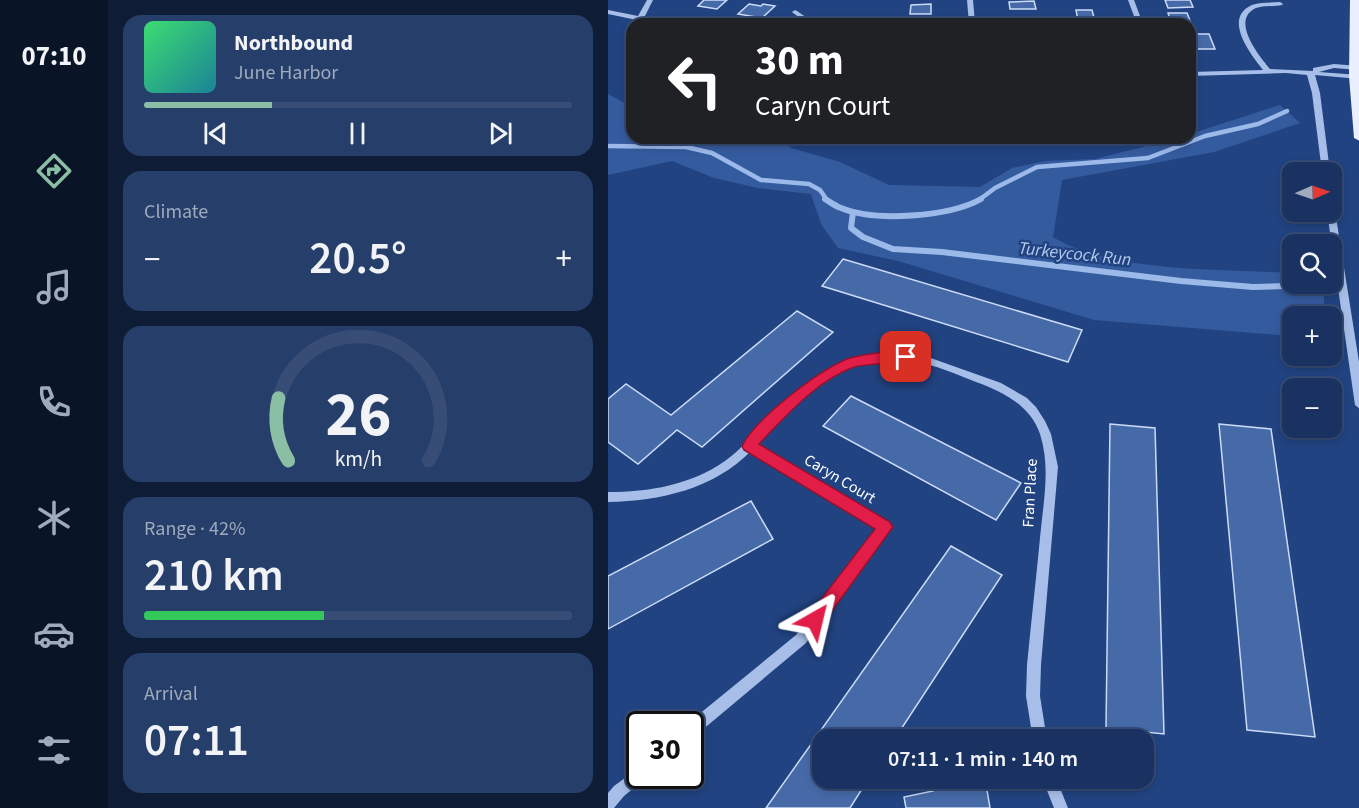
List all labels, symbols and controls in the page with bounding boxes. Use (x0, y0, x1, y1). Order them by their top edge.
text: Northbound (234, 27, 353, 59)
text: 30 m (755, 31, 844, 91)
text: 07:10 (21, 37, 87, 76)
icon: left (656, 42, 734, 120)
text: June Harbor (234, 59, 338, 87)
text: Caryn Court (755, 87, 890, 126)
icon: previous (199, 117, 232, 150)
icon: pause (341, 117, 374, 150)
icon: next (484, 117, 517, 150)
icon: directions (33, 150, 75, 192)
north arrow (1282, 162, 1342, 222)
map controls (1282, 162, 1342, 438)
text: Climate (144, 198, 208, 226)
text: 20.5° (309, 227, 407, 291)
button: search (1282, 234, 1342, 294)
text: − (144, 236, 160, 283)
text: + (556, 236, 572, 283)
water label: Turkeycock Run (1017, 236, 1133, 272)
icon: music (33, 266, 75, 308)
button: + (1282, 306, 1342, 366)
pin (880, 331, 931, 382)
icon: arrive (889, 340, 922, 373)
text: 26 (325, 371, 391, 460)
button: − (1282, 378, 1342, 438)
icon: phone (33, 381, 75, 423)
text: km/h (334, 444, 382, 475)
street label: Caryn Court (800, 449, 880, 509)
street label: Fran Place (1017, 458, 1043, 528)
icon: climate (33, 497, 75, 539)
text: Range · 42% (144, 515, 245, 543)
text: 210 km (144, 544, 284, 608)
position arrow (783, 588, 847, 652)
icon: car (33, 613, 75, 655)
text: Arrival (144, 680, 198, 708)
text: 07:11 (144, 709, 249, 773)
speed limit sign: 30 (626, 711, 704, 789)
icon: filters (33, 729, 75, 771)
text: 07:11 · 1 min · 140 m (888, 743, 1078, 775)

